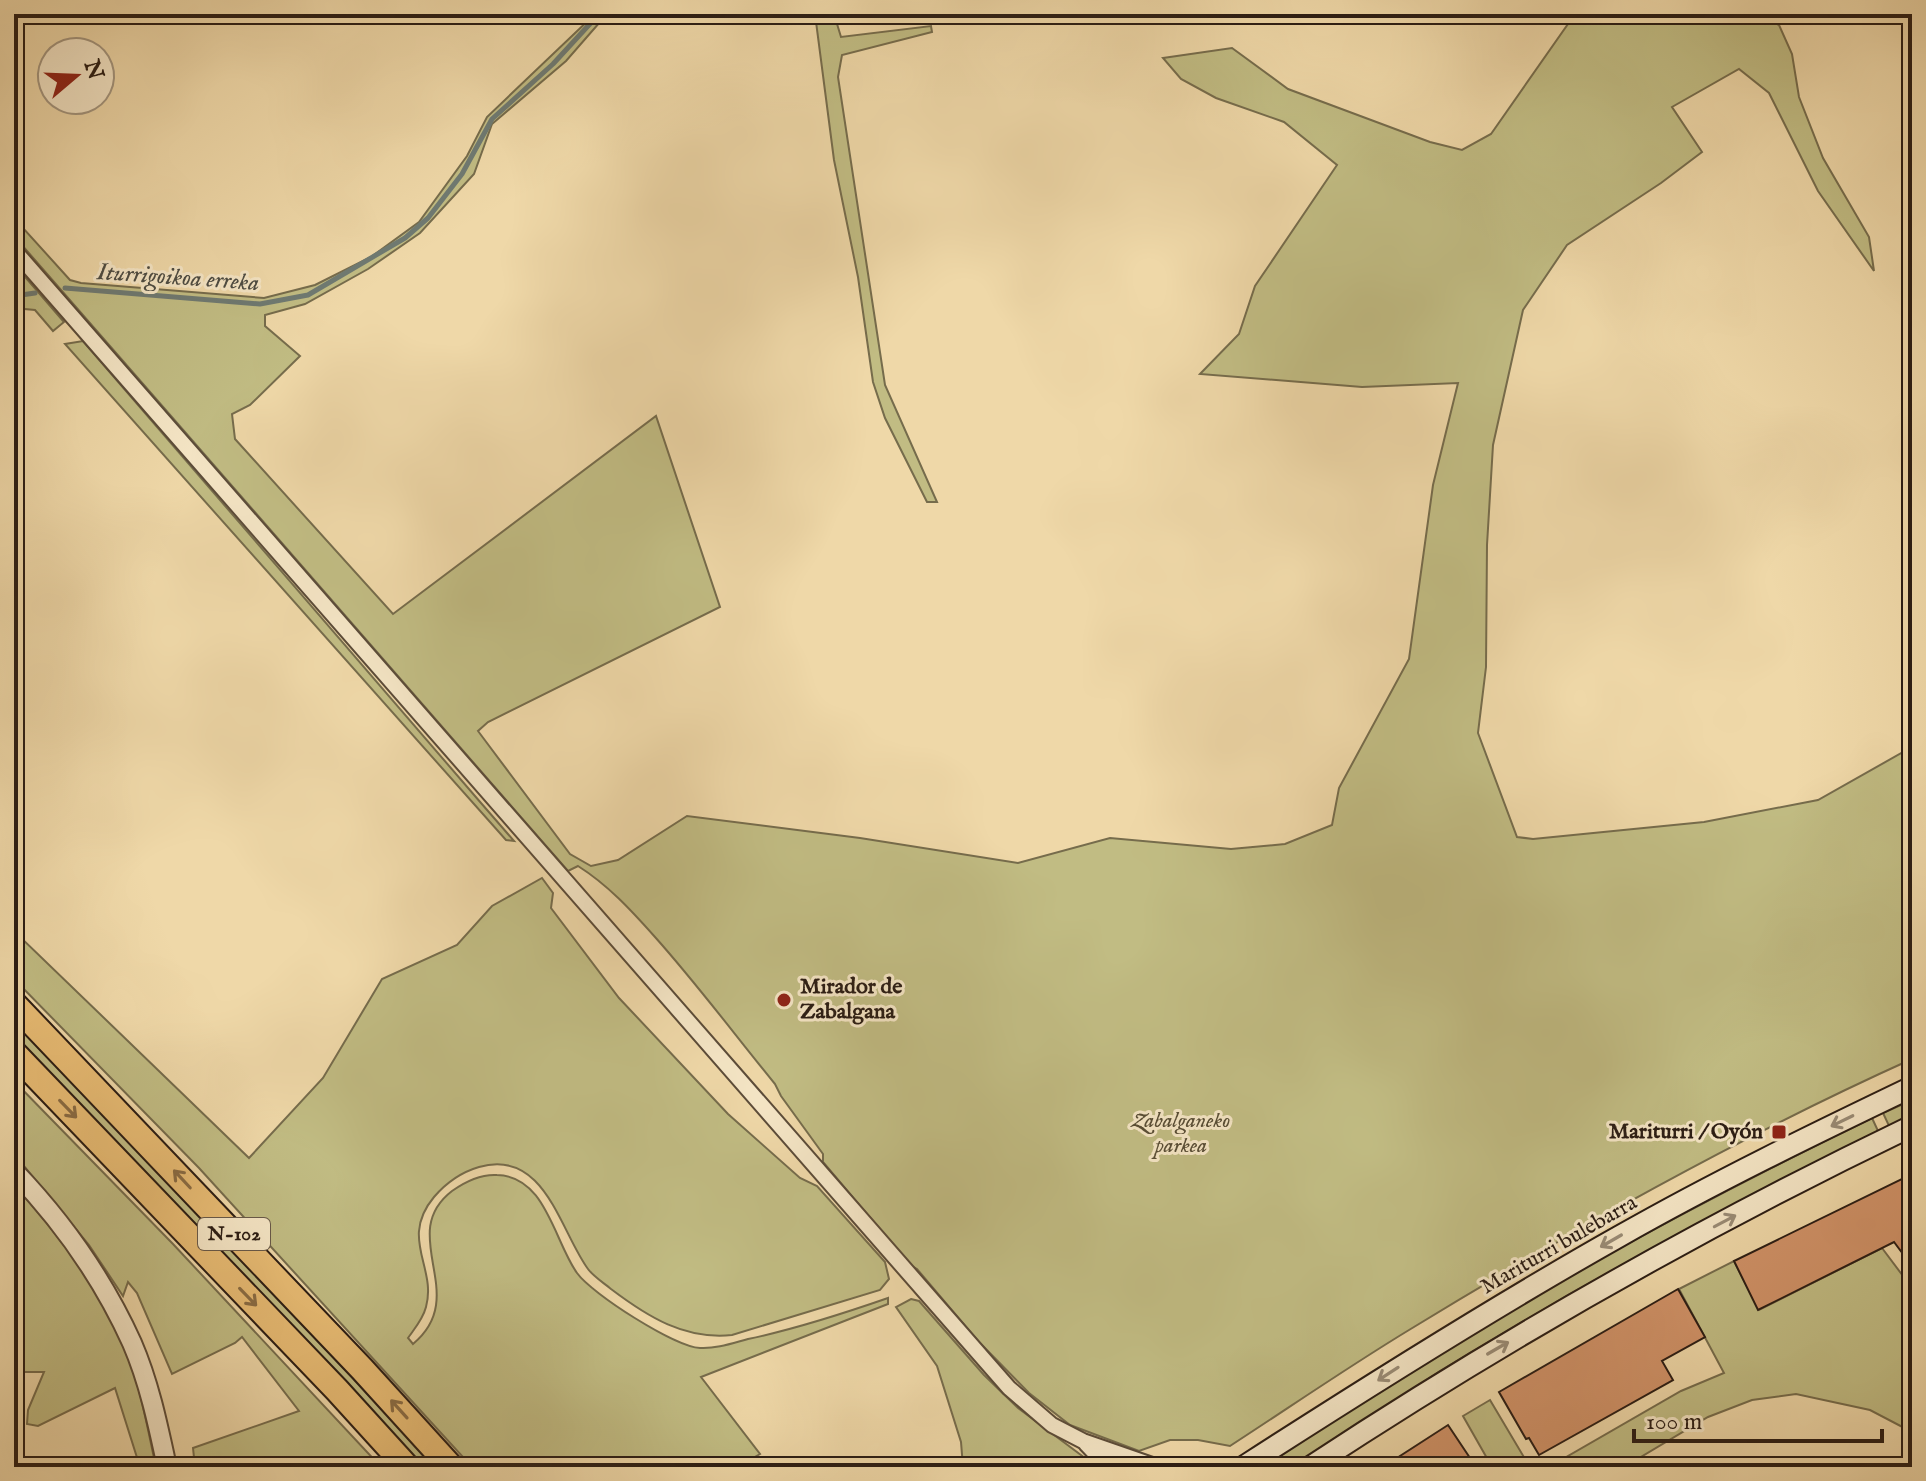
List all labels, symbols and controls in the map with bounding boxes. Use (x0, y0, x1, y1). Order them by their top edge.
north arrow (36, 36, 116, 116)
text: N (76, 56, 109, 84)
water label: Iturrigoikoa erreka (95, 257, 260, 299)
place label: Mirador de Zabalgana (800, 973, 902, 1026)
marker: Mirador de Zabalgana (775, 991, 793, 1009)
one-way arrow (58, 1099, 77, 1118)
park label: Zabalganeko parkea (1130, 1107, 1230, 1160)
one-way arrow (1830, 1114, 1854, 1129)
place label: Mariturri / Oyón (1609, 1118, 1763, 1146)
marker: Mariturri / Oyón (1770, 1123, 1788, 1141)
one-way arrow (173, 1169, 192, 1189)
street label: Mariturri bulebarra (1476, 1189, 1643, 1301)
one-way arrow (1712, 1212, 1736, 1228)
road number: N-102 (198, 1218, 270, 1250)
one-way arrow (1600, 1233, 1623, 1249)
one-way arrow (238, 1287, 257, 1306)
one-way arrow (1486, 1340, 1509, 1356)
one-way arrow (1377, 1367, 1400, 1383)
scale bar (1634, 1393, 1882, 1443)
one-way arrow (390, 1400, 408, 1420)
text: 100 m (1646, 1407, 1702, 1438)

